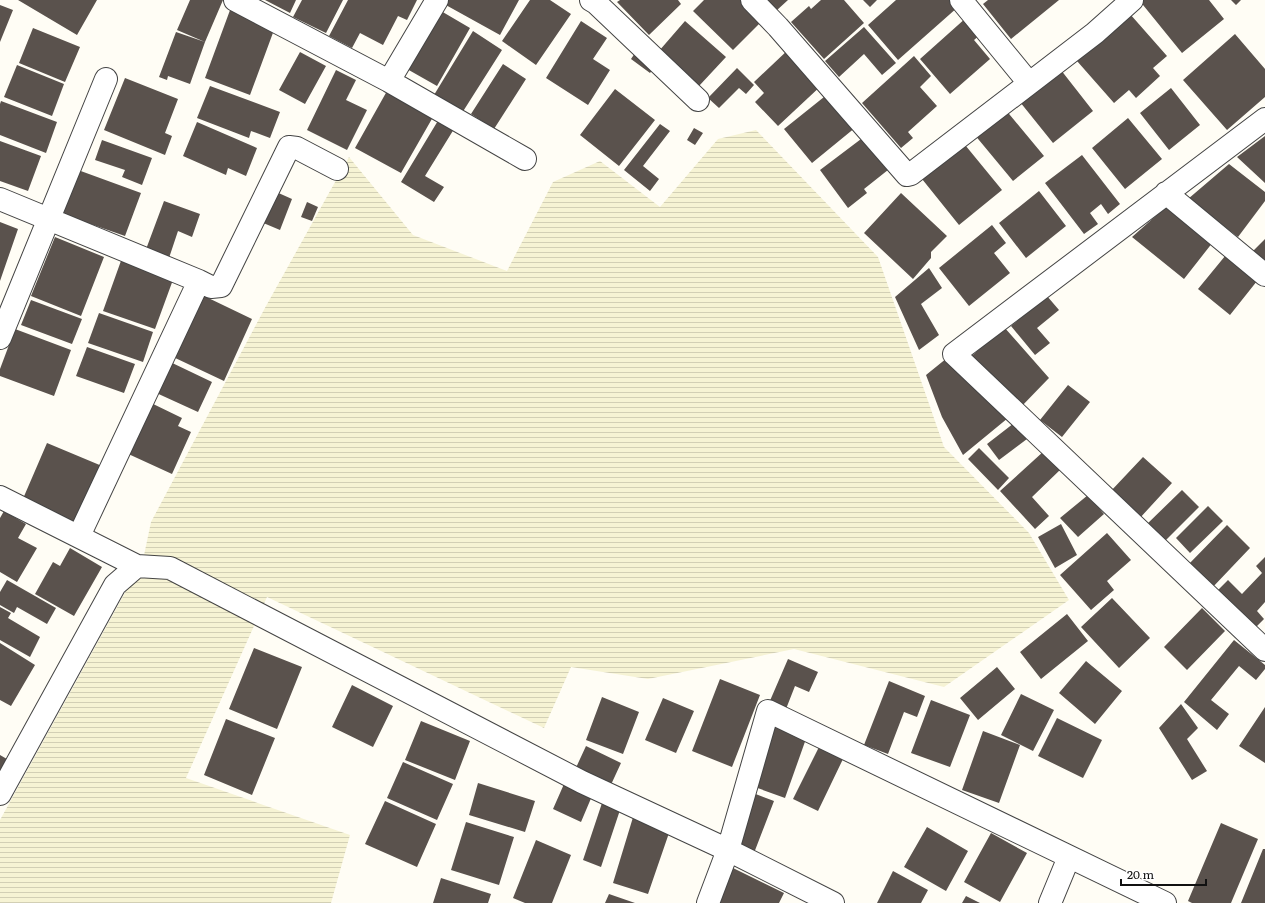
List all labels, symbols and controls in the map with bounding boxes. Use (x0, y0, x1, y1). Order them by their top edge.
scale bar (1121, 861, 1206, 887)
text: 20 m (1127, 865, 1154, 883)

